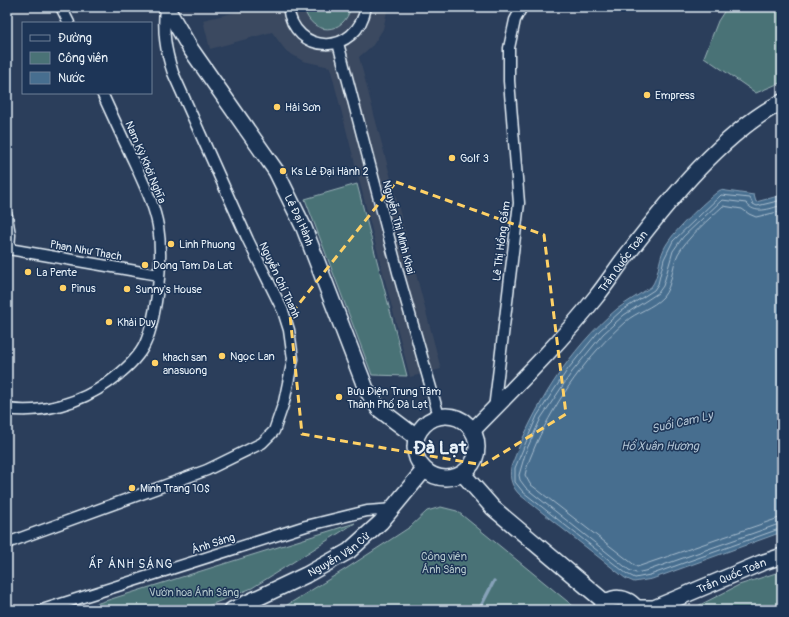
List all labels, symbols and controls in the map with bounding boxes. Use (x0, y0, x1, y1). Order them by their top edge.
legend (22, 22, 152, 94)
text: Đường (58, 31, 92, 46)
text: Công viên (58, 51, 108, 66)
text: Nước (58, 71, 85, 86)
place label: Empress (655, 89, 695, 102)
marker: Empress (642, 90, 652, 100)
place label: Hải Sơn (285, 101, 321, 114)
marker: Hải Sơn (272, 102, 282, 112)
street label: Nam Kỳ Khởi Nghĩa (122, 119, 169, 205)
place label: Golf 3 (460, 152, 489, 165)
marker: Golf 3 (447, 153, 457, 163)
place label: Ks Lê Đại Hành 2 (291, 165, 369, 178)
marker: Ks Lê Đại Hành 2 (278, 166, 288, 176)
street label: Nguyễn Thị Minh Khai (380, 179, 418, 275)
street label: Lê Đại Hành (282, 192, 316, 248)
street label: Lê Thị Hồng Gấm (490, 200, 513, 282)
street label: Trần Quốc Toản (596, 228, 650, 295)
street label: Phan Như Thạch (49, 238, 123, 263)
place label: Linh Phuong (179, 238, 236, 251)
marker: Linh Phuong (166, 239, 176, 249)
street label: Nguyễn Chí Thanh (256, 240, 304, 320)
place label: Dong Tam Da Lat (153, 259, 233, 272)
marker: Dong Tam Da Lat (140, 260, 150, 270)
place label: La Pente (36, 266, 78, 279)
marker: La Pente (23, 267, 33, 277)
place label: Pinus (71, 282, 96, 295)
marker: Pinus (58, 283, 68, 293)
place label: Sunny's House (135, 283, 202, 296)
marker: Sunny's House (122, 284, 132, 294)
place label: Khải Duy (117, 316, 156, 329)
marker: Khải Duy (104, 317, 114, 327)
place label: Ngọc Lan (230, 350, 275, 363)
place label: khach san anasuong (163, 351, 207, 377)
marker: Ngọc Lan (217, 351, 227, 361)
marker: khach san anasuong (150, 358, 160, 368)
place label: Bưu Điện Trung Tâm Thành Phố Đà Lạt (347, 385, 441, 411)
marker: Bưu Điện Trung Tâm Thành Phố Đà Lạt (334, 392, 344, 402)
water label: Suối Cam Ly (650, 408, 716, 437)
district label: Đà Lạt (413, 436, 468, 460)
water label: Hồ Xuân Hương (621, 438, 700, 454)
place label: Minh Trang 10$ (140, 482, 210, 495)
marker: Minh Trang 10$ (127, 483, 137, 493)
street label: Nguyễn Văn Cừ (306, 529, 373, 580)
street label: Ánh Sáng (190, 530, 237, 557)
park label: Công viên Ánh Sáng (421, 550, 467, 576)
district label: ẤP ÁNH SÁNG (88, 555, 174, 572)
street label: Trần Quốc Toản (695, 556, 768, 596)
park label: Vườn hoa Ánh Sáng (149, 586, 240, 599)

